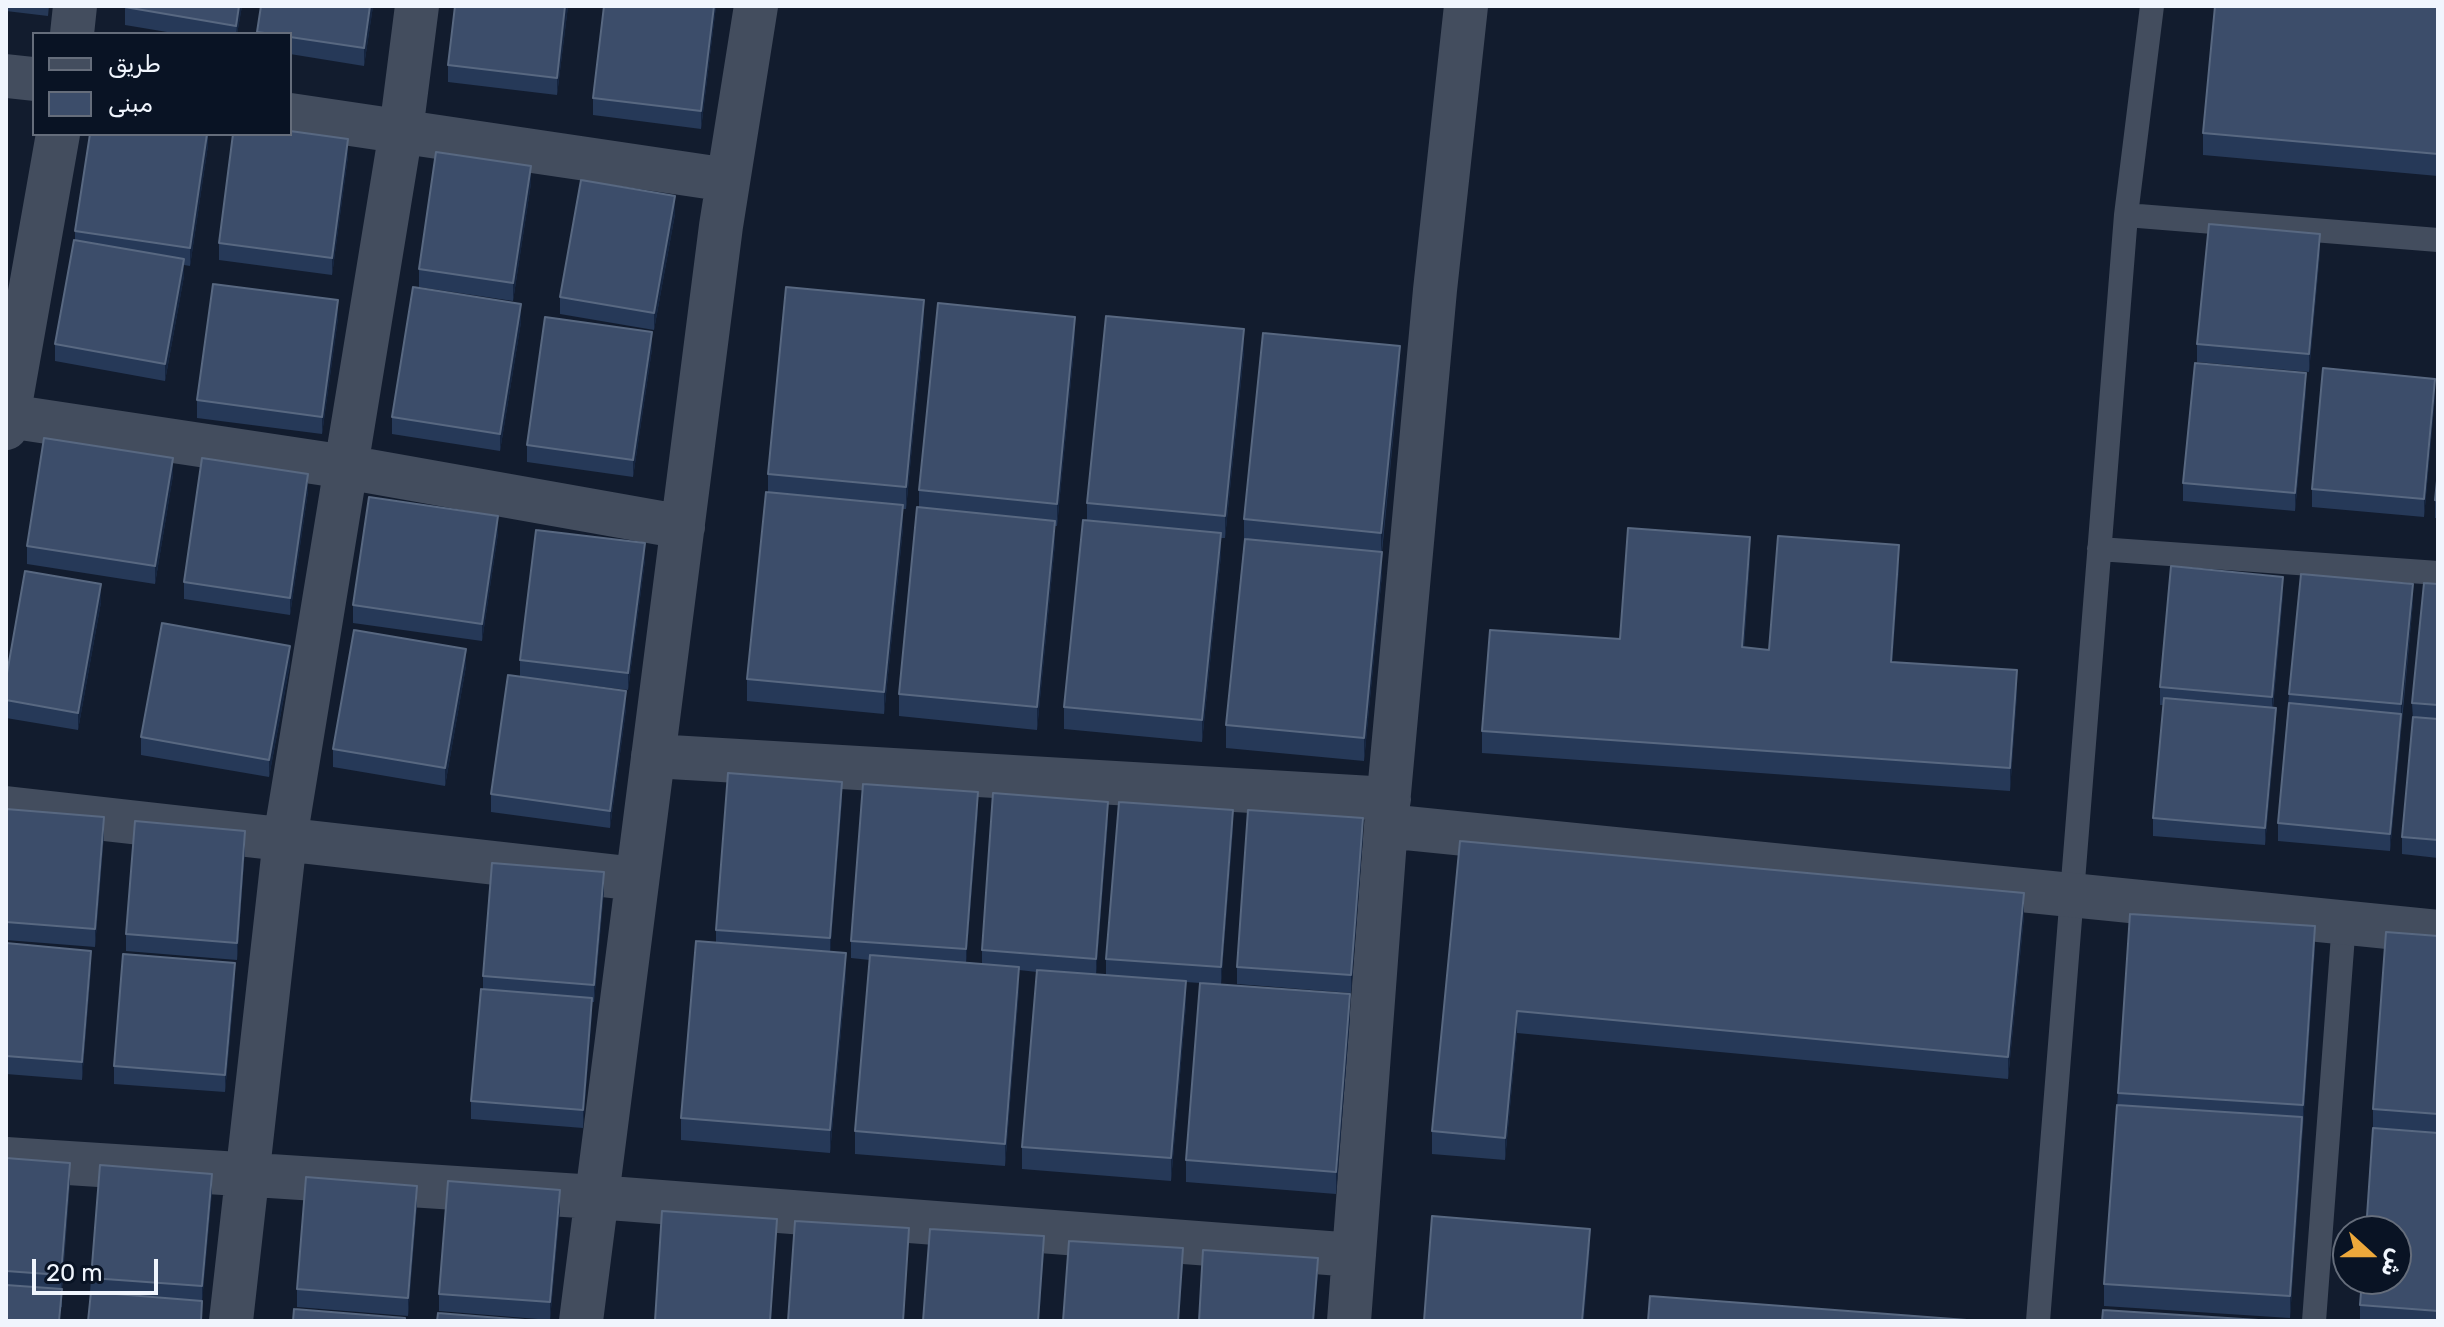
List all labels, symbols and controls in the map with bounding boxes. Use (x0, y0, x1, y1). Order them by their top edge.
legend (32, 32, 292, 136)
text: طريق (108, 50, 161, 78)
text: مبنى (108, 90, 153, 118)
north arrow (2332, 1215, 2412, 1295)
scale bar (36, 1243, 162, 1293)
text: ش (2375, 1245, 2411, 1281)
text: 20 m (46, 1259, 103, 1287)

